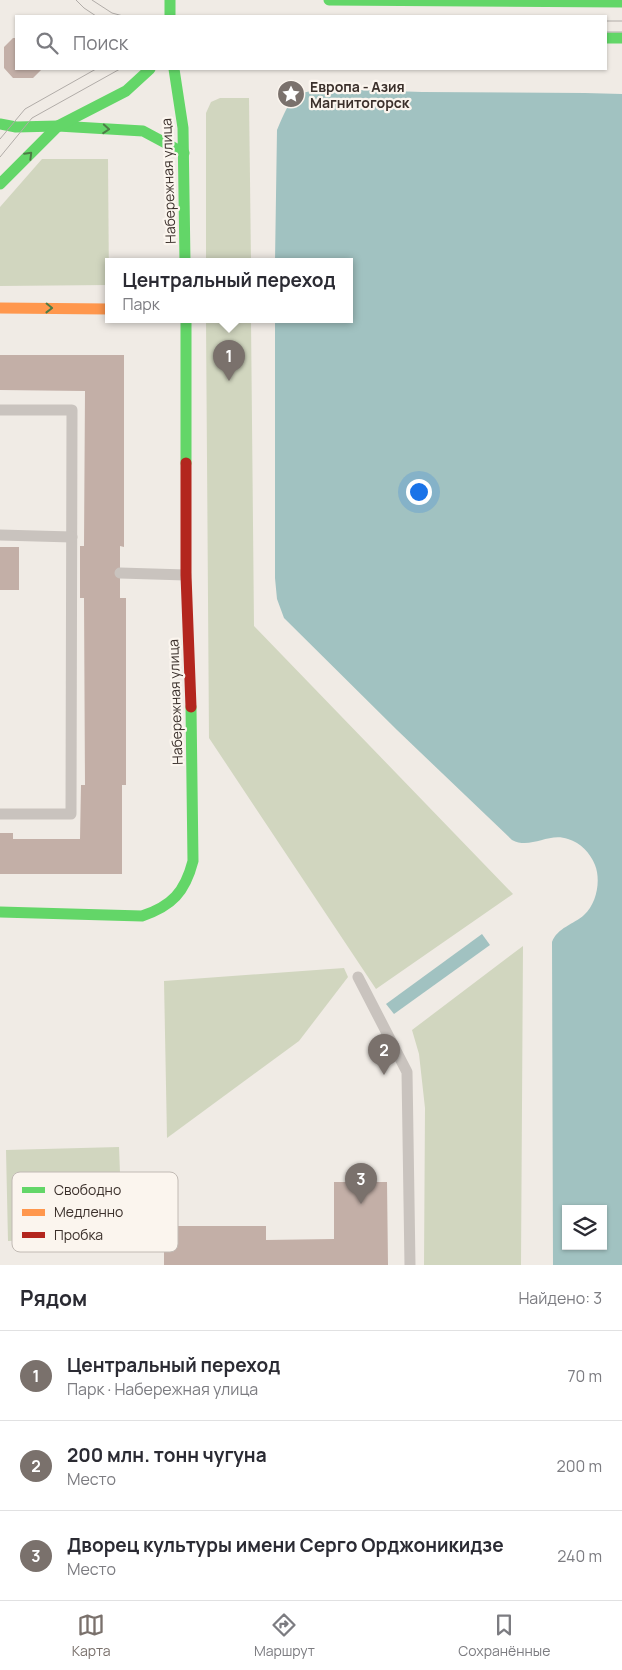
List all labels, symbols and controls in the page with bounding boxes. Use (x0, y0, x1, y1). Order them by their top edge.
search box (15, 15, 607, 70)
icon: search (33, 29, 61, 57)
text: Поиск (73, 30, 128, 56)
place label: Европа - Азия Магнитогорск (310, 77, 410, 112)
place icon: Европа - Азия Магнитогорск (276, 79, 306, 109)
street label: Набережная улица (156, 118, 180, 244)
one-way arrow (102, 124, 110, 135)
one-way arrow (23, 152, 32, 161)
popup (105, 258, 353, 323)
text: Центральный переход (122, 267, 336, 293)
text: Парк (122, 293, 160, 315)
one-way arrow (45, 303, 53, 314)
pin: 1 (213, 340, 245, 381)
your location (406, 479, 432, 505)
street label: Набережная улица (163, 639, 187, 765)
pin: 2 (368, 1034, 400, 1075)
pin: 3 (345, 1163, 377, 1204)
legend (12, 1172, 178, 1252)
text: Свободно (54, 1180, 121, 1199)
text: Медленно (54, 1202, 123, 1221)
map controls (562, 1205, 607, 1250)
button: layers (562, 1205, 607, 1250)
text: Пробка (54, 1225, 103, 1244)
text: Рядом (20, 1284, 87, 1312)
text: Найдено: 3 (518, 1287, 602, 1309)
text: Центральный переход (67, 1352, 280, 1378)
text: 1 (32, 1365, 40, 1387)
text: 70 m (567, 1365, 602, 1387)
text: Парк · Набережная улица (67, 1378, 258, 1400)
text: 200 млн. тонн чугуна (67, 1442, 267, 1468)
text: 2 (31, 1455, 41, 1477)
text: 200 m (557, 1455, 602, 1477)
text: Место (67, 1468, 116, 1490)
text: Дворец культуры имени Серго Орджоникидзе (67, 1532, 504, 1558)
text: 3 (31, 1545, 41, 1567)
text: 240 m (557, 1545, 602, 1567)
text: Место (67, 1558, 116, 1580)
tab: Карта (72, 1611, 111, 1660)
tab: Маршрут (254, 1611, 315, 1660)
tab: Сохранённые (458, 1611, 550, 1660)

